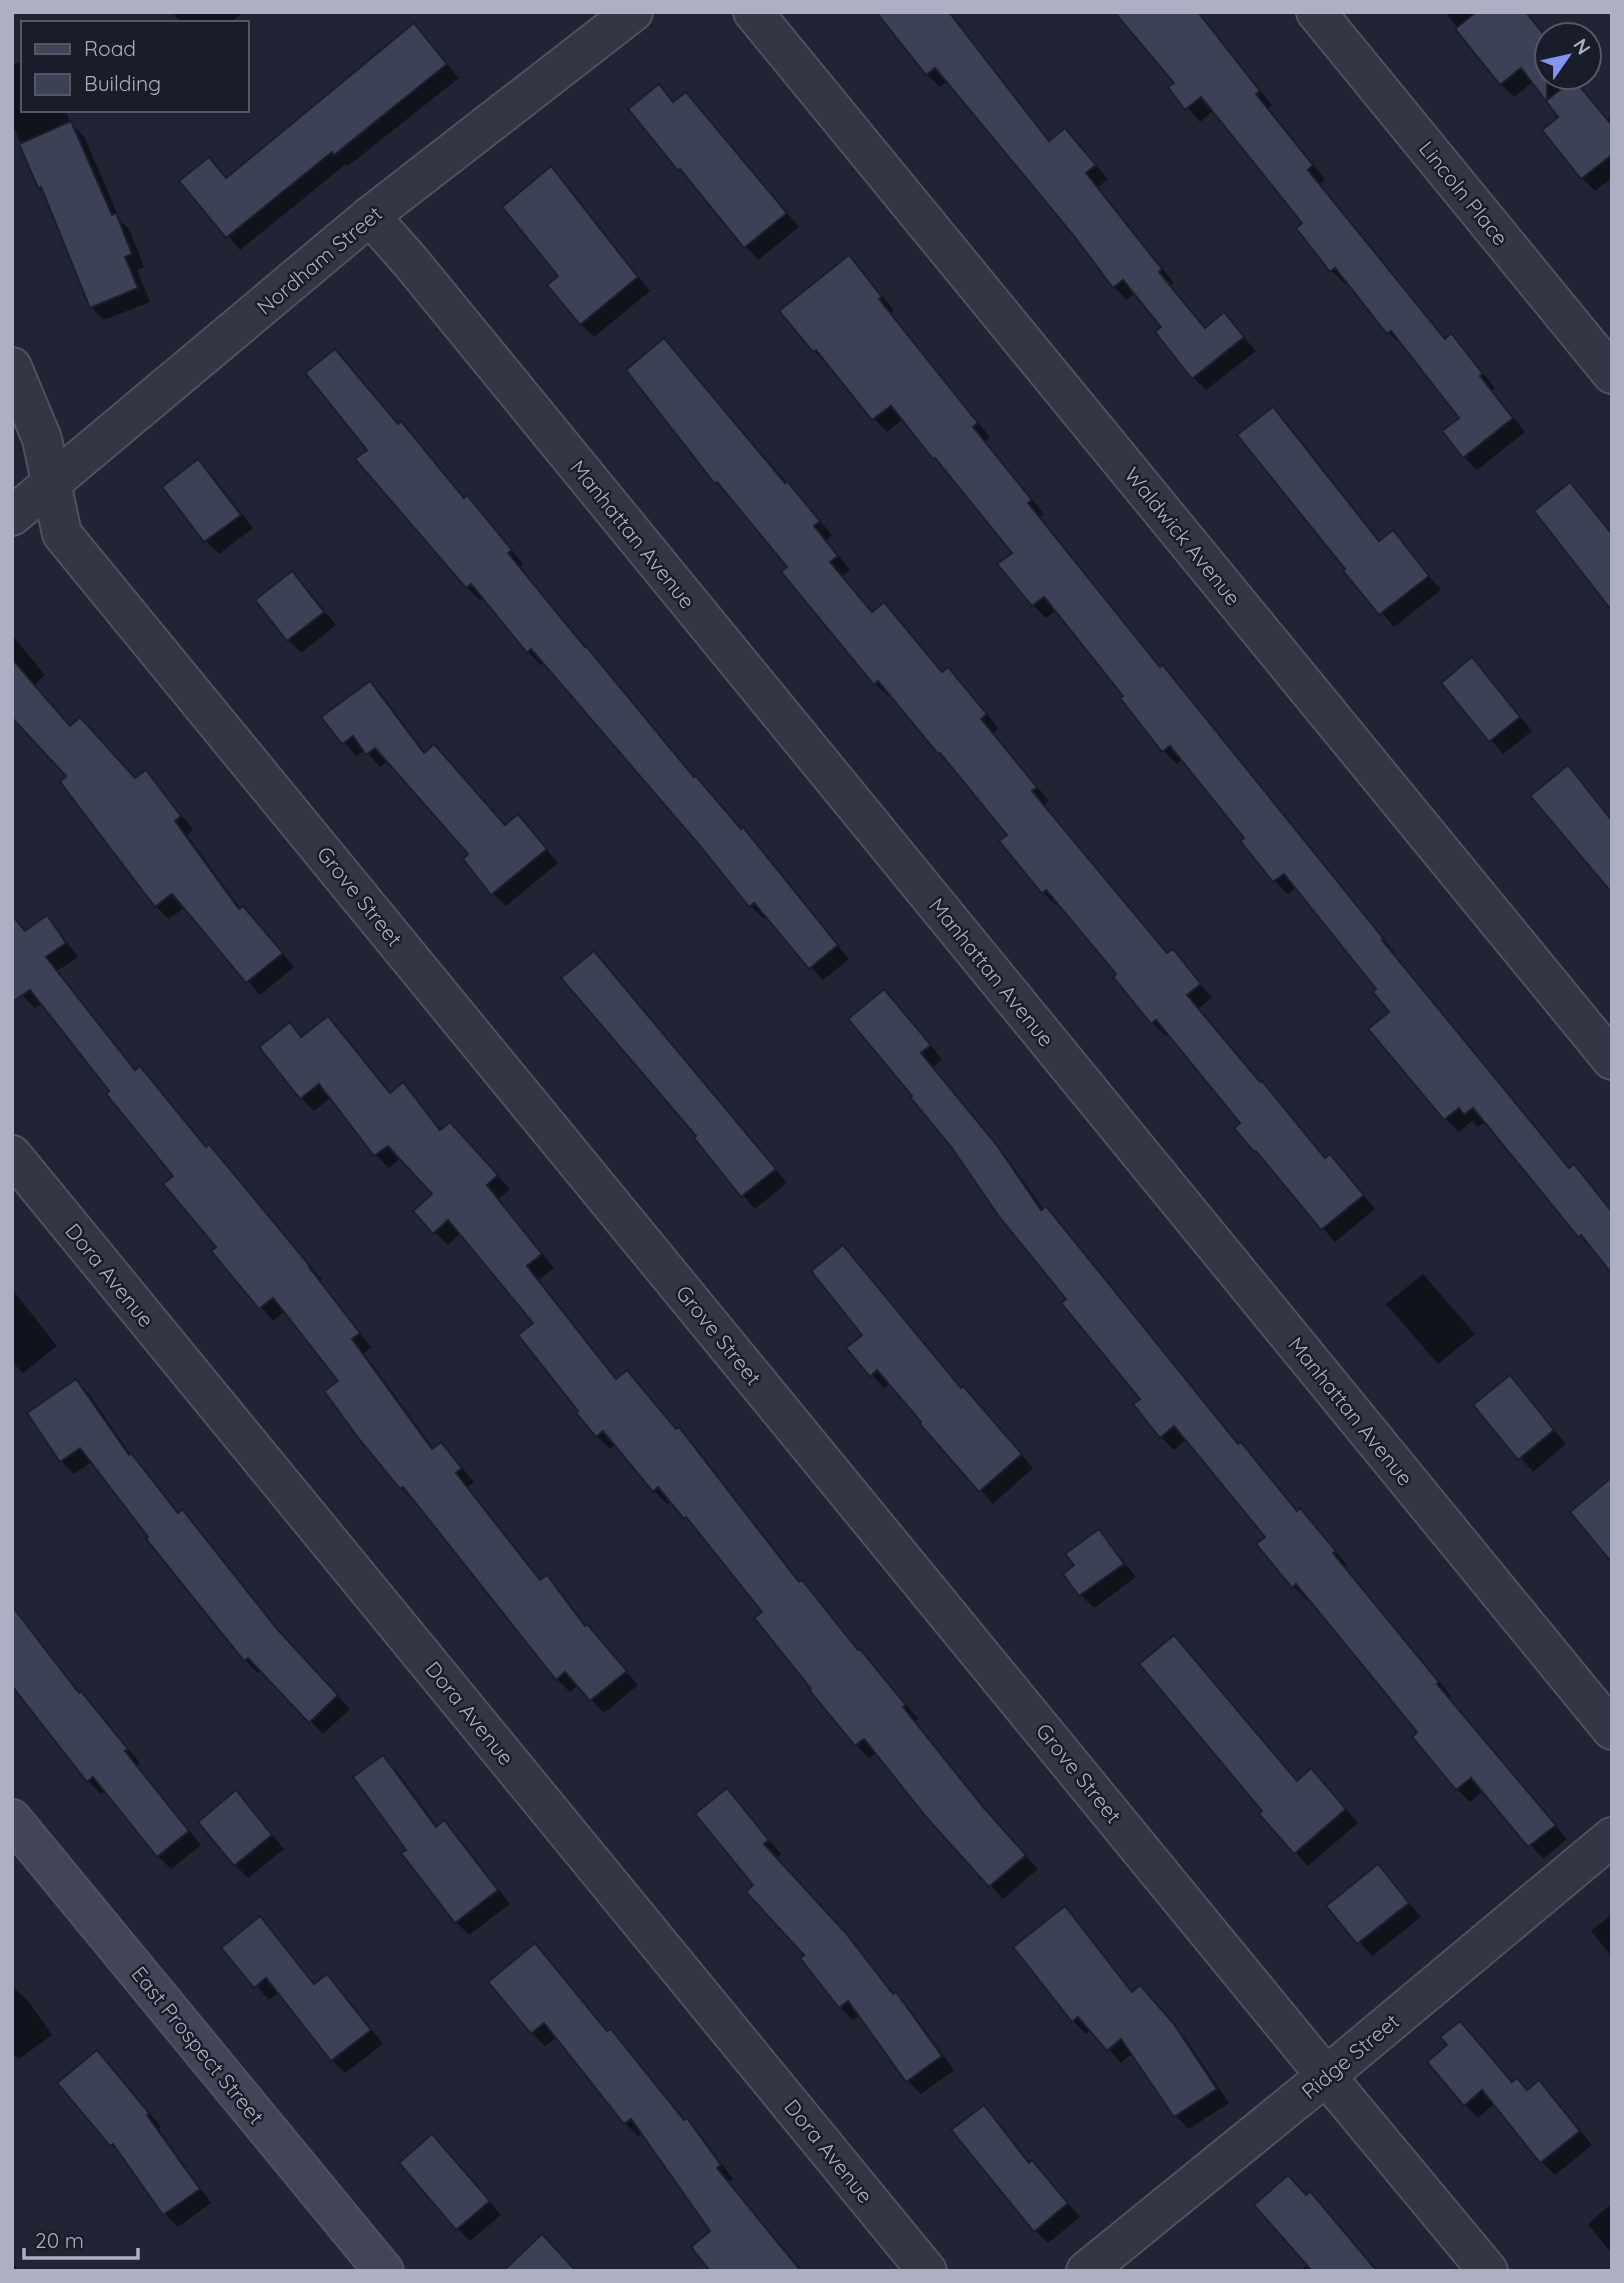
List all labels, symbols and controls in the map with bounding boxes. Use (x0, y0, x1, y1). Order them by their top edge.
legend (21, 21, 248, 112)
north arrow (1533, 21, 1603, 91)
text: N (1568, 34, 1596, 59)
text: Road (84, 35, 136, 61)
text: Building (84, 70, 161, 96)
street label: Lincoln Place (1414, 136, 1514, 250)
street label: Nordham Street (251, 200, 387, 320)
street label: Manhattan Avenue (565, 454, 701, 614)
street label: Waldwick Avenue (1119, 462, 1247, 610)
street label: Grove Street (312, 841, 408, 951)
street label: Manhattan Avenue (924, 892, 1060, 1052)
street label: Dora Avenue (60, 1218, 160, 1332)
street label: Grove Street (671, 1280, 767, 1390)
street label: Manhattan Avenue (1283, 1331, 1419, 1491)
street label: Dora Avenue (420, 1656, 520, 1770)
street label: Grove Street (1031, 1718, 1127, 1828)
street label: East Prospect Street (126, 1961, 270, 2129)
street label: Ridge Street (1296, 2008, 1404, 2104)
street label: Dora Avenue (779, 2094, 879, 2208)
scale bar (24, 2216, 138, 2260)
text: 20 m (35, 2227, 84, 2253)

